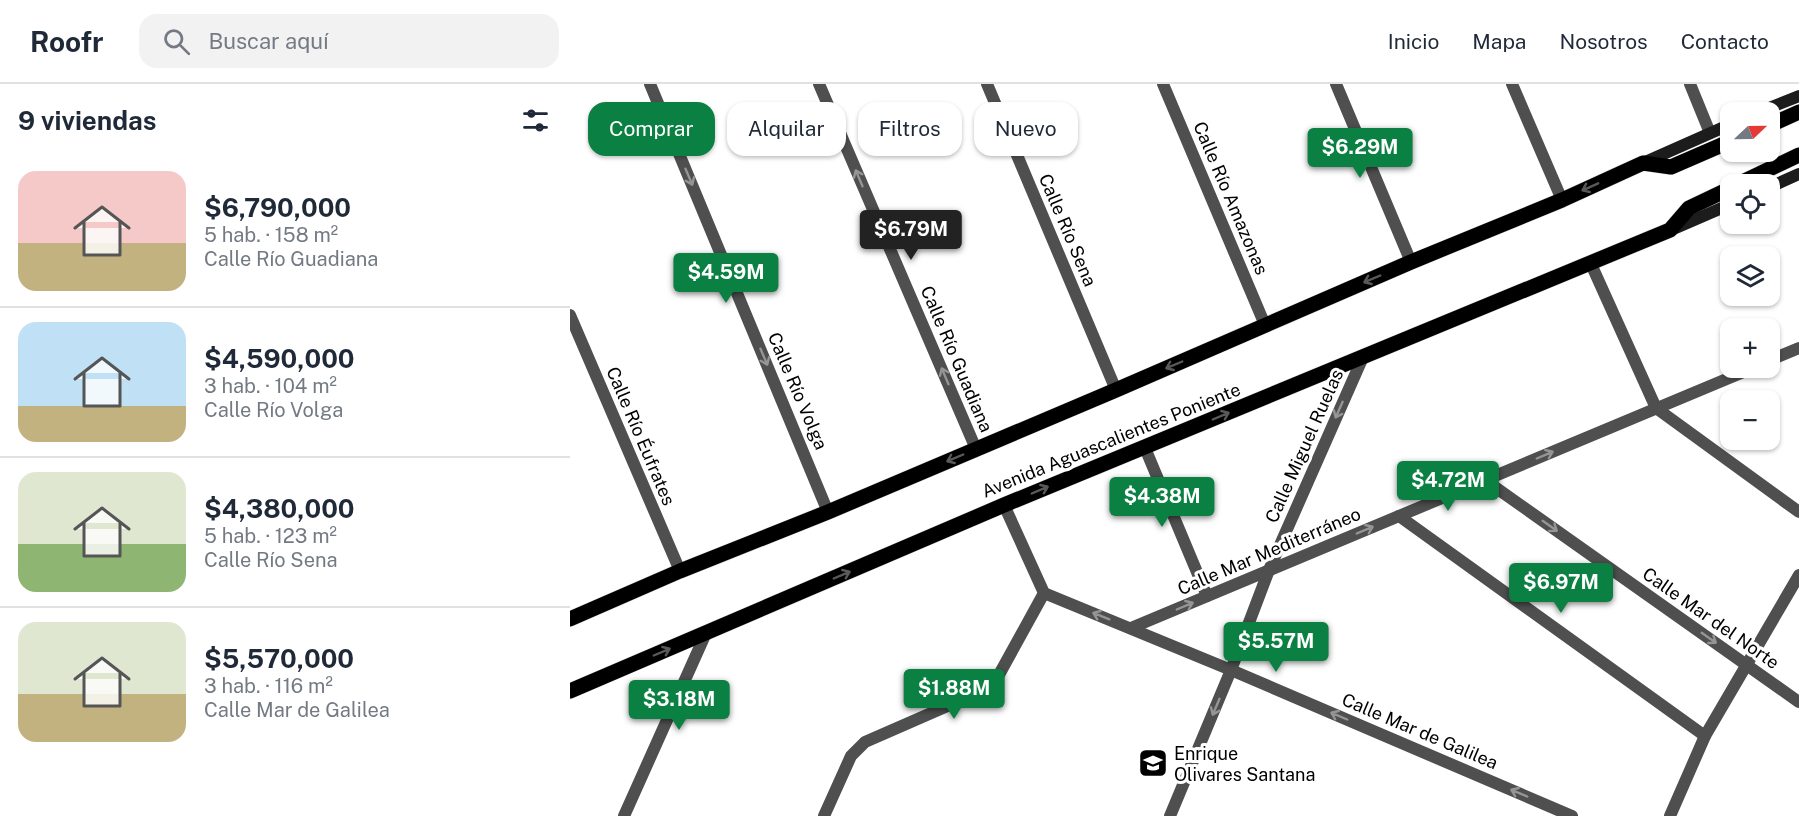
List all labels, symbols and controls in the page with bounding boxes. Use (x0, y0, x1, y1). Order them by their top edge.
search box (139, 14, 559, 68)
text: Roofr (30, 25, 103, 58)
icon: search (160, 25, 193, 58)
text: Buscar aquí (208, 28, 329, 54)
text: Inicio (1388, 29, 1439, 54)
text: Mapa (1472, 29, 1526, 54)
text: Nosotros (1559, 29, 1648, 54)
text: Contacto (1681, 29, 1769, 54)
chip: Comprar (588, 102, 715, 156)
chip: Alquilar (727, 102, 846, 156)
chip: Filtros (858, 102, 962, 156)
chip: Nuevo (974, 102, 1078, 156)
north arrow (1720, 102, 1780, 162)
map controls (1720, 102, 1780, 450)
icon: filters (519, 104, 552, 137)
text: 9 viviendas (18, 105, 156, 136)
street label: Calle Río Amazonas (1189, 118, 1273, 278)
pin: $6.29M (1311, 128, 1409, 179)
text: $6.29M (1322, 135, 1398, 159)
one-way arrow (684, 167, 695, 185)
one-way arrow (853, 169, 864, 188)
street label: Calle Río Sena (1035, 171, 1101, 289)
button: locate (1720, 174, 1780, 234)
one-way arrow (1581, 182, 1600, 193)
text: $6,790,000 (204, 192, 351, 223)
icon: home (66, 195, 138, 267)
pin: $6.79M (862, 210, 960, 261)
text: $6.79M (874, 217, 948, 241)
text: 5 hab. · 158 m² (204, 223, 338, 247)
button: layers (1720, 246, 1780, 306)
text: Calle Río Guadiana (204, 247, 378, 271)
pin: $4.59M (677, 253, 775, 304)
text: $4.59M (687, 260, 765, 284)
one-way arrow (1363, 274, 1381, 285)
street label: Calle Río Guadiana (917, 283, 997, 435)
button: + (1720, 318, 1780, 378)
street label: Calle Río Volga (764, 329, 832, 453)
text: $4,590,000 (204, 343, 355, 374)
icon: home (66, 346, 138, 418)
one-way arrow (759, 347, 770, 365)
one-way arrow (1165, 360, 1183, 371)
street label: Calle Río Éufrates (602, 363, 681, 509)
street label: Calle Miguel Ruelas (1261, 366, 1347, 526)
one-way arrow (939, 368, 950, 386)
text: 3 hab. · 104 m² (204, 374, 337, 398)
street label: Avenida Aguascalientes Poniente (979, 378, 1243, 502)
button: − (1720, 390, 1780, 450)
text: Calle Río Volga (204, 398, 343, 422)
one-way arrow (1333, 401, 1344, 419)
one-way arrow (1211, 410, 1229, 421)
one-way arrow (1535, 449, 1553, 460)
one-way arrow (947, 453, 965, 464)
pin: $4.72M (1399, 461, 1497, 512)
text: $4.72M (1411, 468, 1485, 492)
pin: $4.38M (1113, 477, 1211, 528)
one-way arrow (1031, 484, 1049, 495)
text: $4.38M (1123, 484, 1201, 508)
text: $4,380,000 (204, 493, 355, 524)
icon: home (66, 496, 138, 568)
street label: Calle Mar Mediterráneo (1174, 503, 1364, 599)
one-way arrow (1541, 520, 1557, 532)
text: 5 hab. · 123 m² (204, 524, 337, 548)
one-way arrow (1355, 524, 1373, 535)
text: Calle Río Sena (204, 548, 338, 572)
pin: $6.97M (1512, 563, 1610, 614)
street label: Calle Mar del Norte (1639, 563, 1783, 673)
one-way arrow (832, 569, 850, 580)
text: $6.97M (1523, 570, 1599, 594)
one-way arrow (1176, 599, 1194, 610)
one-way arrow (1093, 610, 1111, 621)
pin: $5.57M (1227, 622, 1325, 673)
text: $5.57M (1238, 629, 1314, 653)
one-way arrow (1701, 632, 1717, 644)
text: $5,570,000 (204, 643, 354, 674)
icon: home (66, 646, 138, 718)
one-way arrow (653, 646, 671, 657)
pin: $1.88M (905, 669, 1003, 720)
text: 3 hab. · 116 m² (204, 674, 333, 698)
text: $1.88M (918, 676, 990, 700)
pin: $3.18M (630, 680, 728, 731)
text: $3.18M (643, 687, 715, 711)
street label: Calle Mar de Galilea (1339, 689, 1501, 773)
one-way arrow (1210, 697, 1221, 715)
text: Calle Mar de Galilea (204, 698, 390, 722)
one-way arrow (1331, 710, 1349, 722)
place label: Enrique Olivares Santana (1174, 743, 1315, 785)
school or university icon: Enrique Olivares Santana (1137, 747, 1169, 779)
one-way arrow (1510, 787, 1528, 798)

